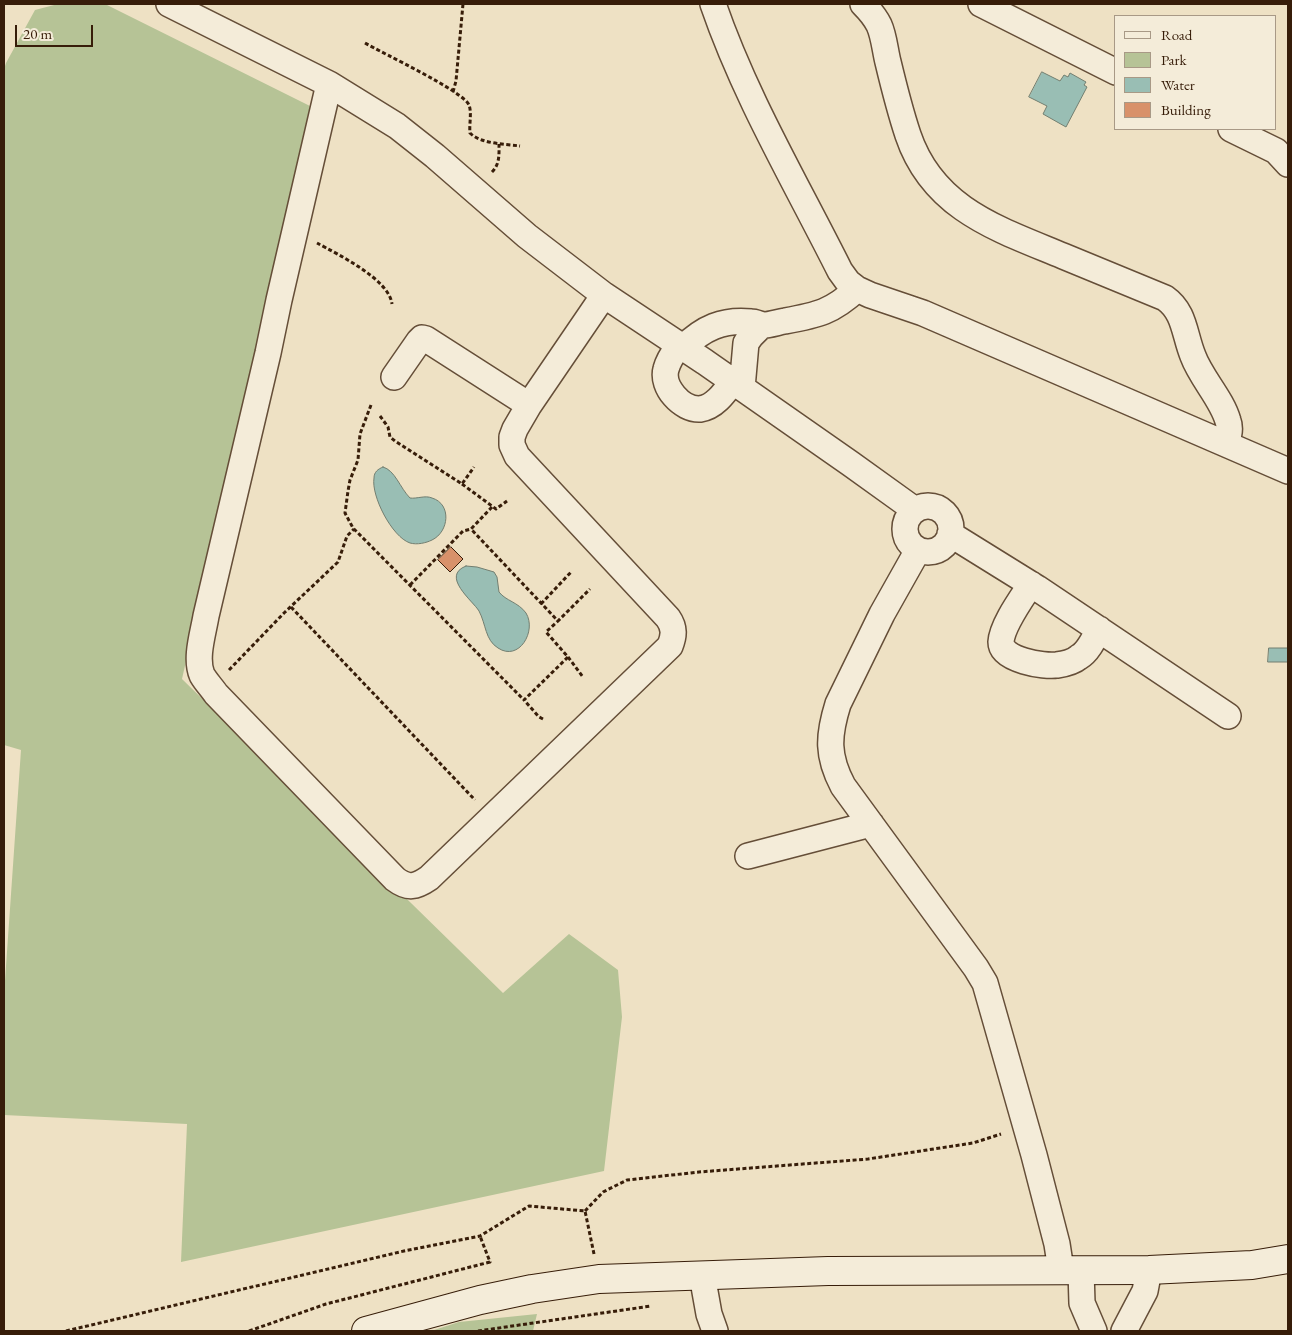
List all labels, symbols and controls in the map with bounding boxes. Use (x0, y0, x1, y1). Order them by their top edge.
scale bar (18, 15, 95, 47)
legend (1114, 15, 1277, 130)
text: 20 m (23, 24, 52, 43)
text: Road (1161, 25, 1192, 44)
text: Park (1161, 50, 1187, 69)
text: Water (1161, 75, 1195, 94)
text: Building (1161, 100, 1211, 119)

